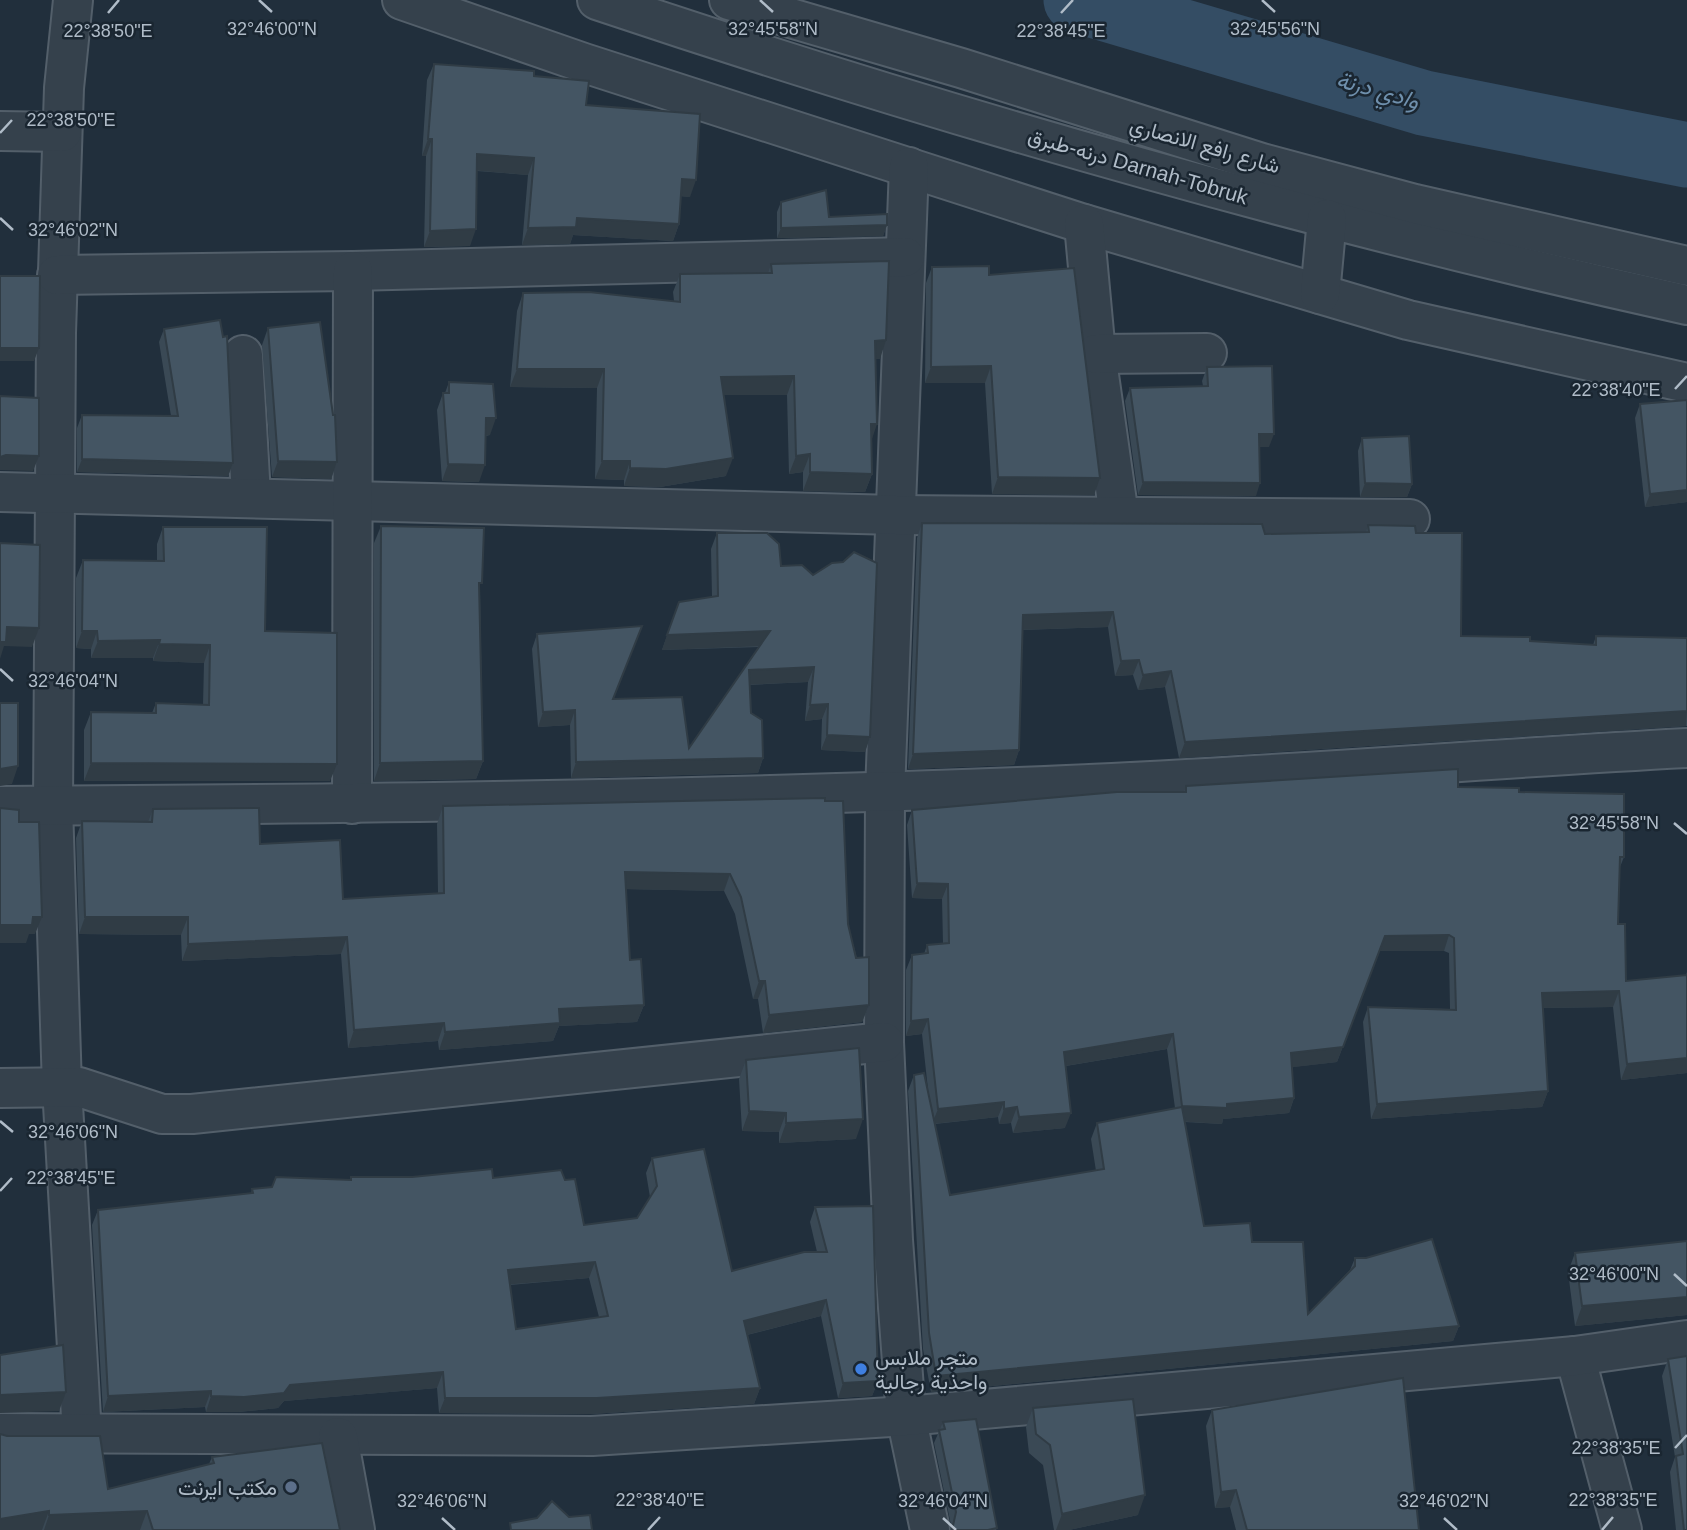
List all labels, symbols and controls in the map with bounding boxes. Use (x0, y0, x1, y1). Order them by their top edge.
text: 32°46'00"N (227, 19, 317, 39)
text: 32°45'58"N (728, 19, 818, 39)
text: 32°45'56"N (1230, 19, 1320, 39)
text: 22°38'50"E (63, 21, 153, 41)
text: 22°38'45"E (1016, 21, 1106, 41)
water label: وادي درنة (1332, 66, 1422, 120)
text: 22°38'50"E (26, 110, 116, 130)
street label: شارع رافع الانصاري (1126, 113, 1283, 183)
street label: درنه-طبرق Darnah-Tobruk (1025, 124, 1251, 210)
text: 32°46'02"N (28, 220, 118, 240)
text: 22°38'40"E (1571, 380, 1661, 400)
text: 32°46'04"N (28, 671, 118, 691)
text: 32°45'58"N (1569, 813, 1659, 833)
text: 32°46'06"N (28, 1122, 118, 1142)
text: 22°38'45"E (26, 1168, 116, 1188)
text: 32°46'00"N (1569, 1264, 1659, 1284)
place label: متجر ملابس واحذية رجالية (875, 1346, 987, 1395)
marker: متجر ملابس واحذية رجالية (853, 1361, 869, 1377)
text: 22°38'35"E (1571, 1438, 1661, 1458)
place label: مكتب ايرنت (178, 1476, 277, 1501)
marker: مكتب ايرنت (283, 1479, 299, 1495)
text: 22°38'40"E (615, 1490, 705, 1510)
text: 22°38'35"E (1568, 1490, 1658, 1510)
text: 32°46'06"N (397, 1491, 487, 1511)
text: 32°46'04"N (898, 1491, 988, 1511)
text: 32°46'02"N (1399, 1491, 1489, 1511)

